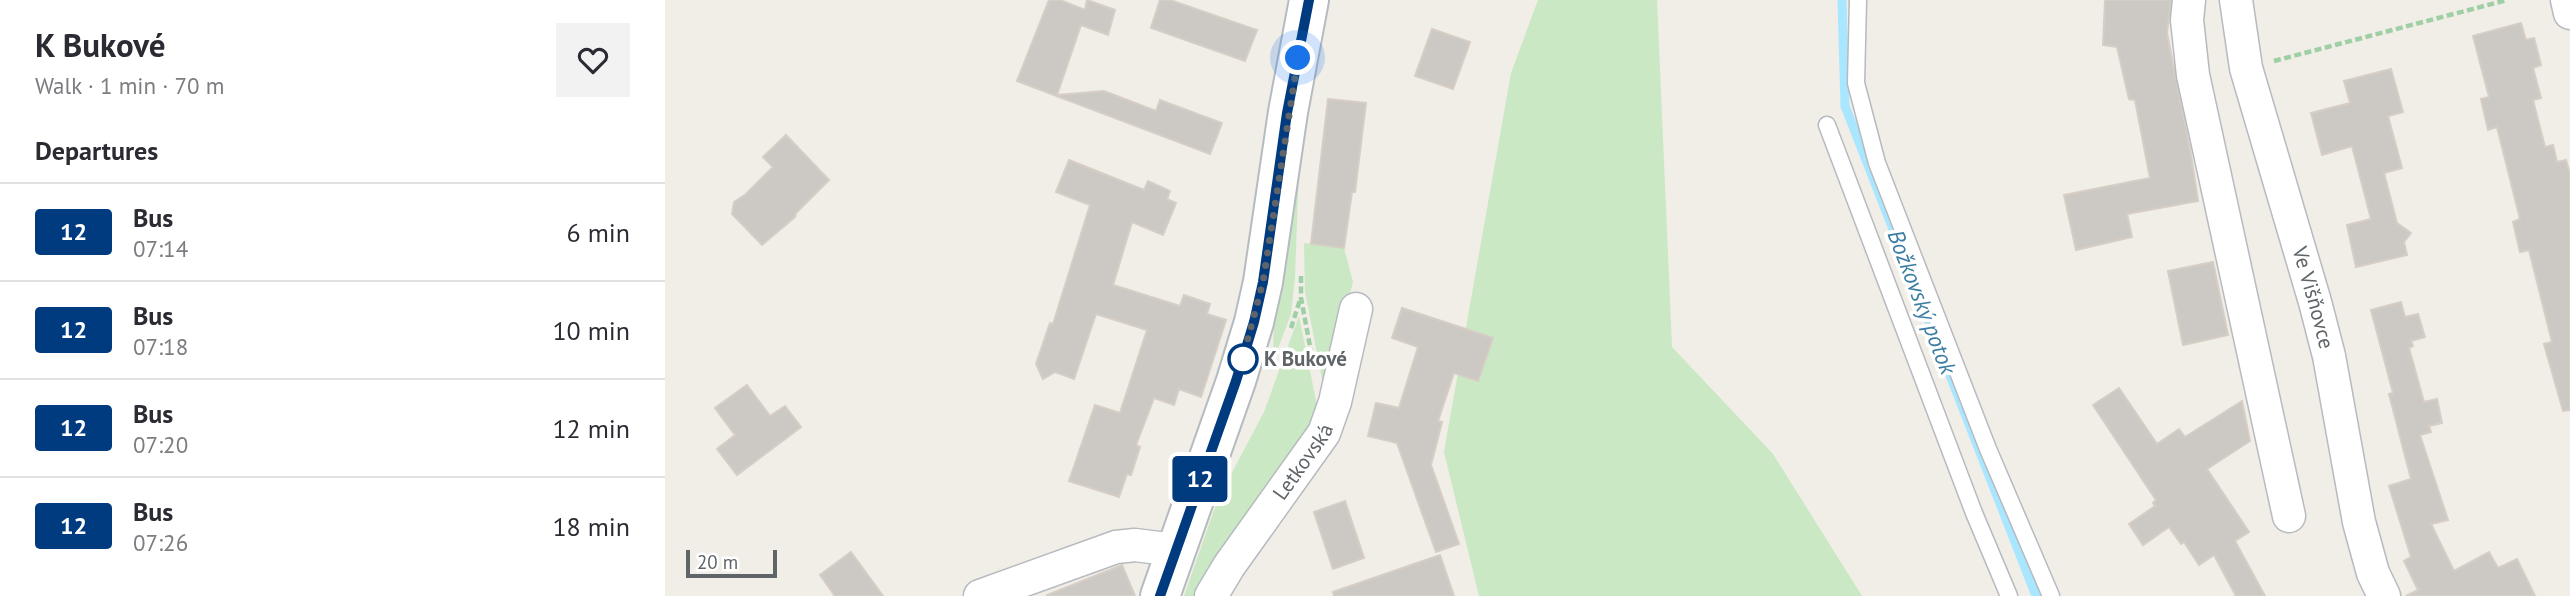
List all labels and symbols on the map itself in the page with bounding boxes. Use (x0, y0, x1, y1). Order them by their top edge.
your location (1280, 40, 1315, 75)
water label: Božkovský potok (1882, 226, 1964, 380)
street label: Ve Višňovce (2286, 242, 2341, 351)
marker: K Bukové (1228, 344, 1258, 374)
place label: K Bukové (1264, 345, 1347, 372)
street label: Letkovská (1267, 420, 1339, 505)
line badge: 12 (1169, 456, 1231, 502)
scale bar (686, 547, 777, 579)

